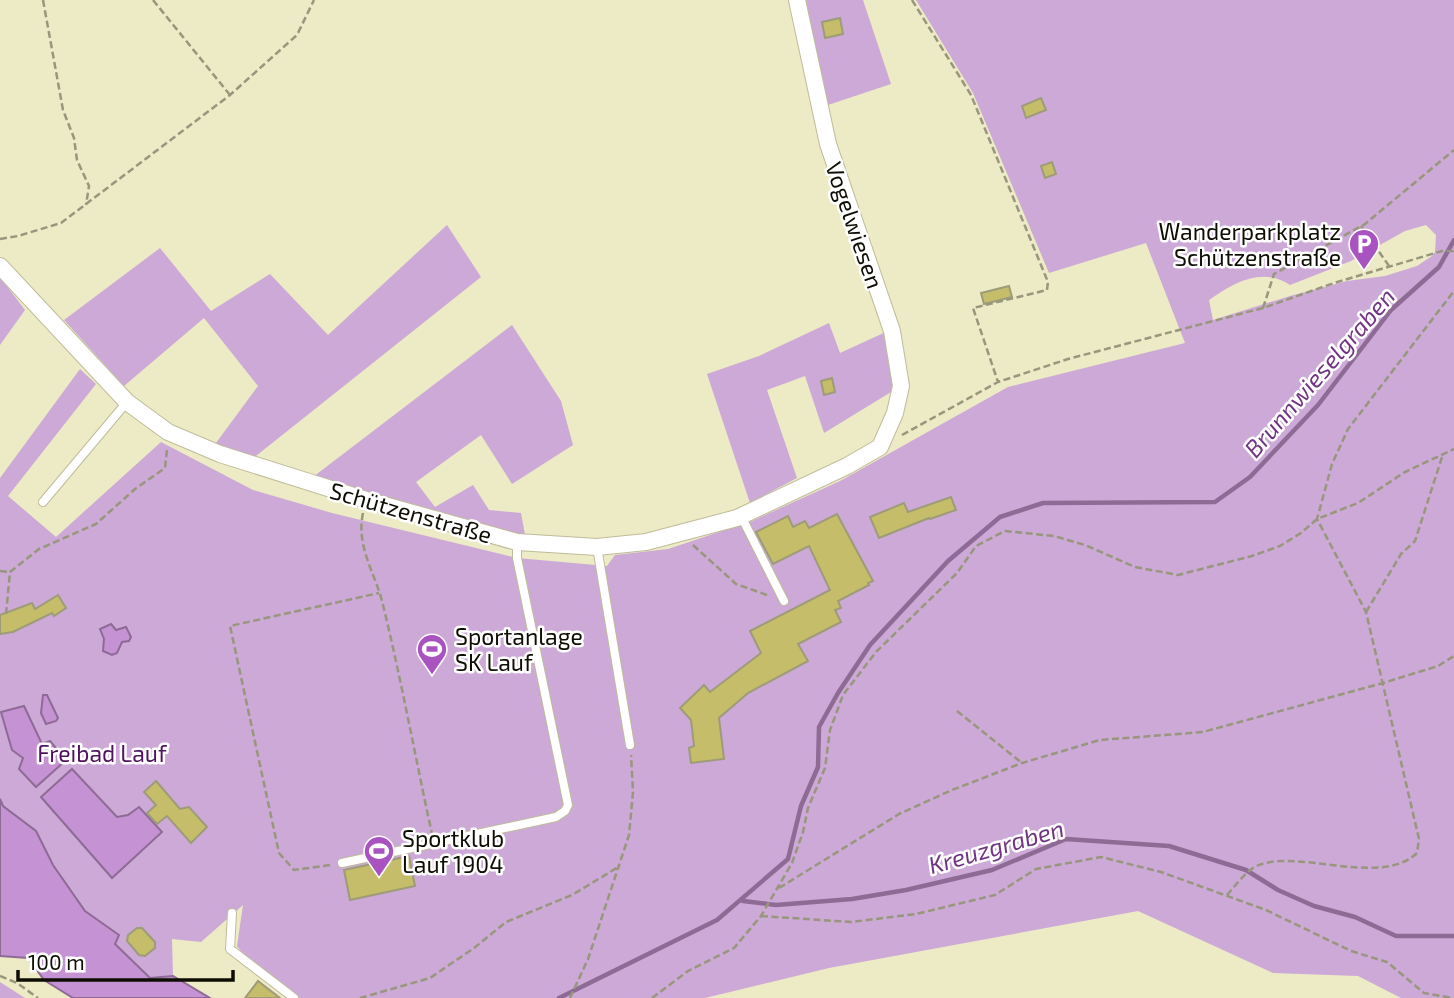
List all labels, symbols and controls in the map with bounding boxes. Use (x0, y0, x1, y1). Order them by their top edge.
street label: Vogelwiesen (820, 158, 890, 292)
place label: Wanderparkplatz Schützenstraße (1159, 217, 1341, 271)
parking icon: Wanderparkplatz Schützenstraße (1347, 227, 1381, 271)
water label: Brunnwieselgraben (1238, 282, 1400, 462)
street label: Schützenstraße (327, 476, 495, 548)
place label: Sportanlage SK Lauf (455, 622, 583, 676)
sports icon: Sportanlage SK Lauf (415, 632, 449, 676)
park label: Freibad Lauf (37, 739, 168, 767)
water label: Kreuzgraben (925, 813, 1067, 879)
place label: Sportklub Lauf 1904 (402, 824, 504, 878)
sports icon: Sportklub Lauf 1904 (362, 834, 396, 878)
scale bar (18, 939, 233, 983)
text: 100 m (28, 949, 85, 974)

